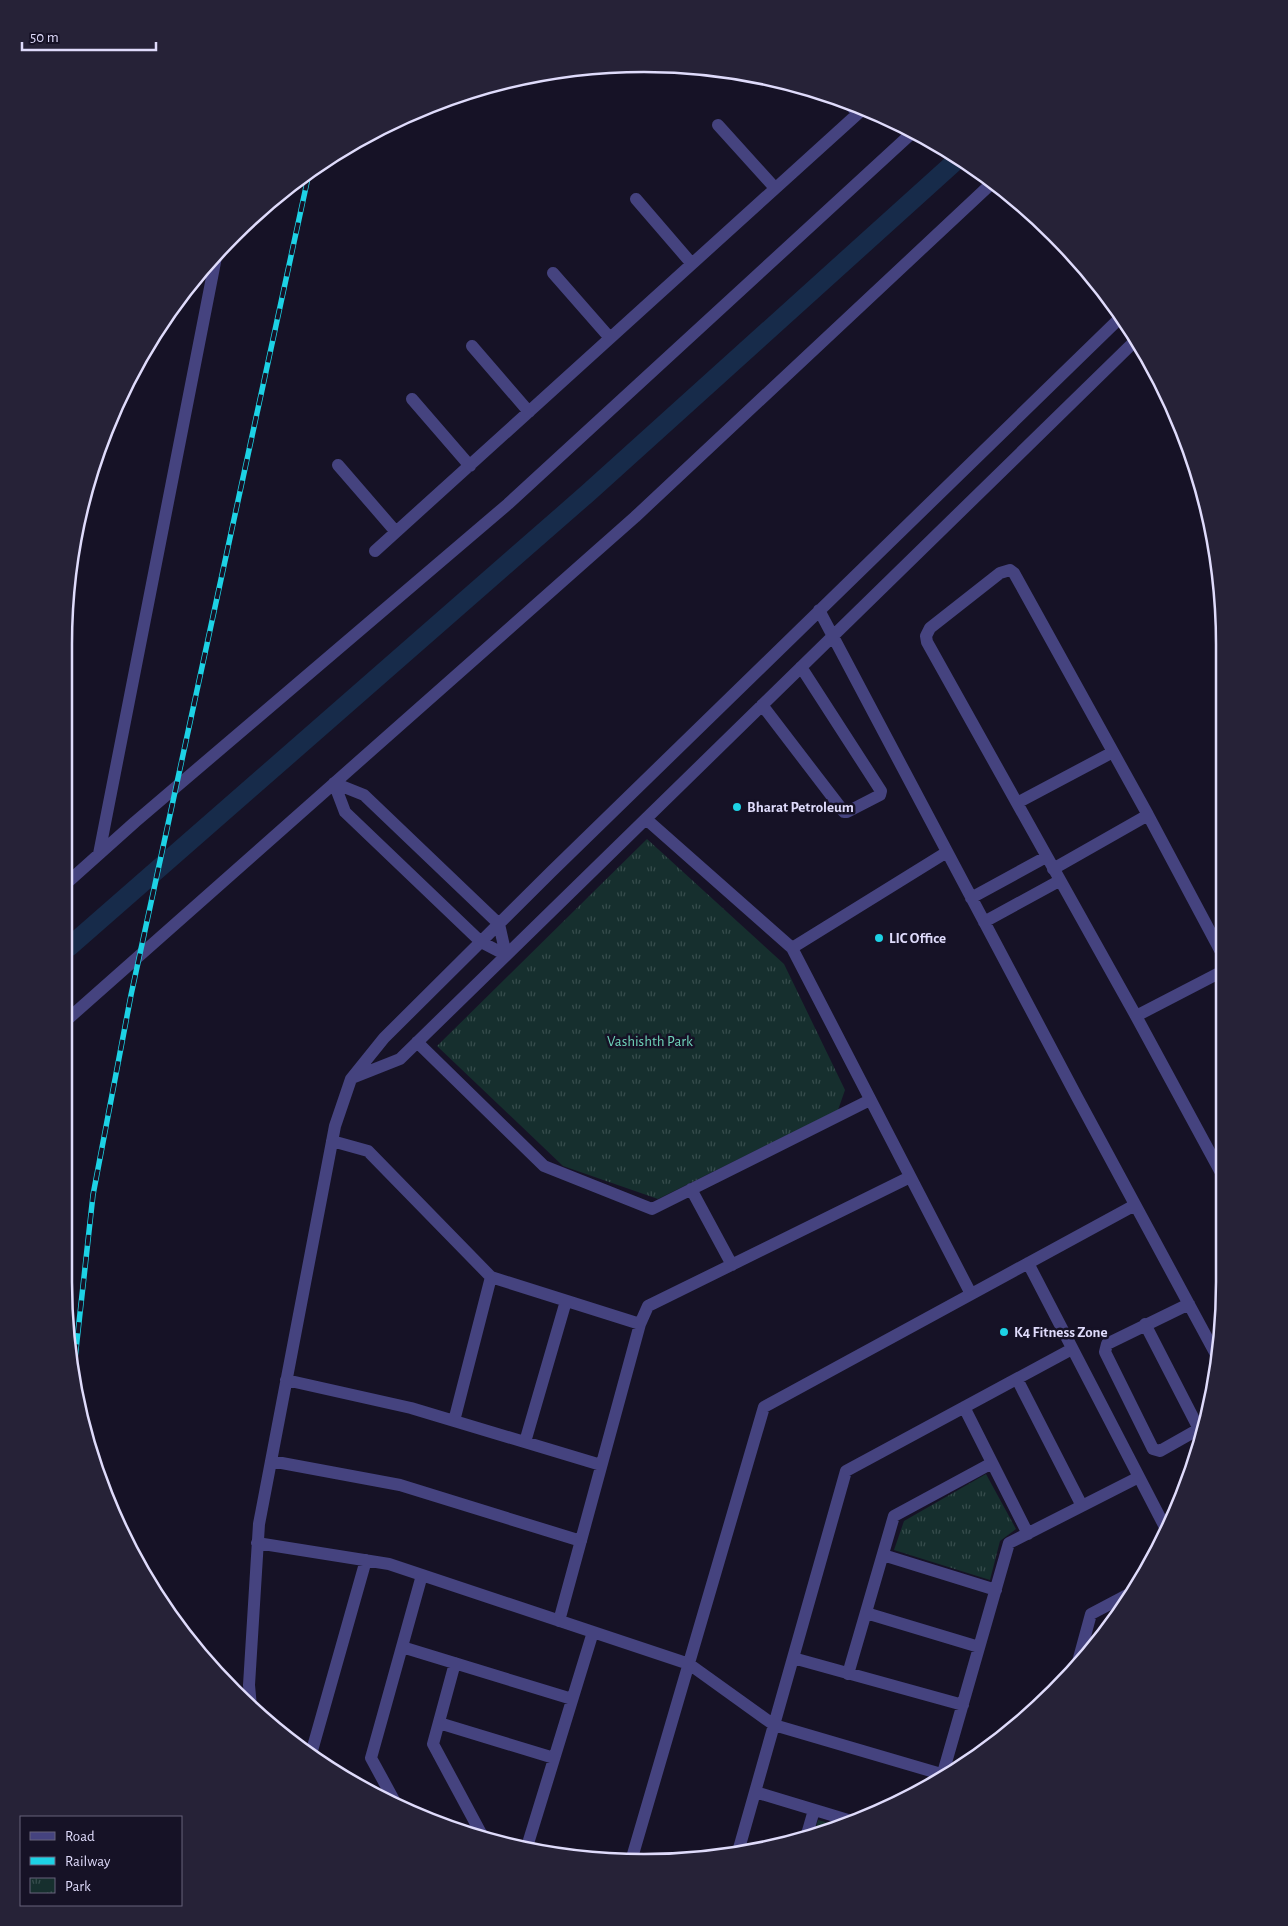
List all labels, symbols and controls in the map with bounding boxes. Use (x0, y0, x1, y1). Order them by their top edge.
scale bar (22, 20, 156, 52)
text: 50 m (30, 30, 59, 45)
place label: Bharat Petroleum (747, 800, 854, 815)
marker: Bharat Petroleum (731, 801, 743, 813)
place label: LIC Office (889, 931, 946, 946)
marker: LIC Office (873, 932, 885, 944)
park label: Vashishth Park (607, 1034, 693, 1049)
place label: K4 Fitness Zone (1014, 1325, 1108, 1340)
marker: K4 Fitness Zone (998, 1326, 1010, 1338)
legend (20, 1816, 182, 1906)
text: Road (65, 1829, 95, 1844)
text: Railway (65, 1854, 111, 1869)
text: Park (65, 1879, 91, 1894)

